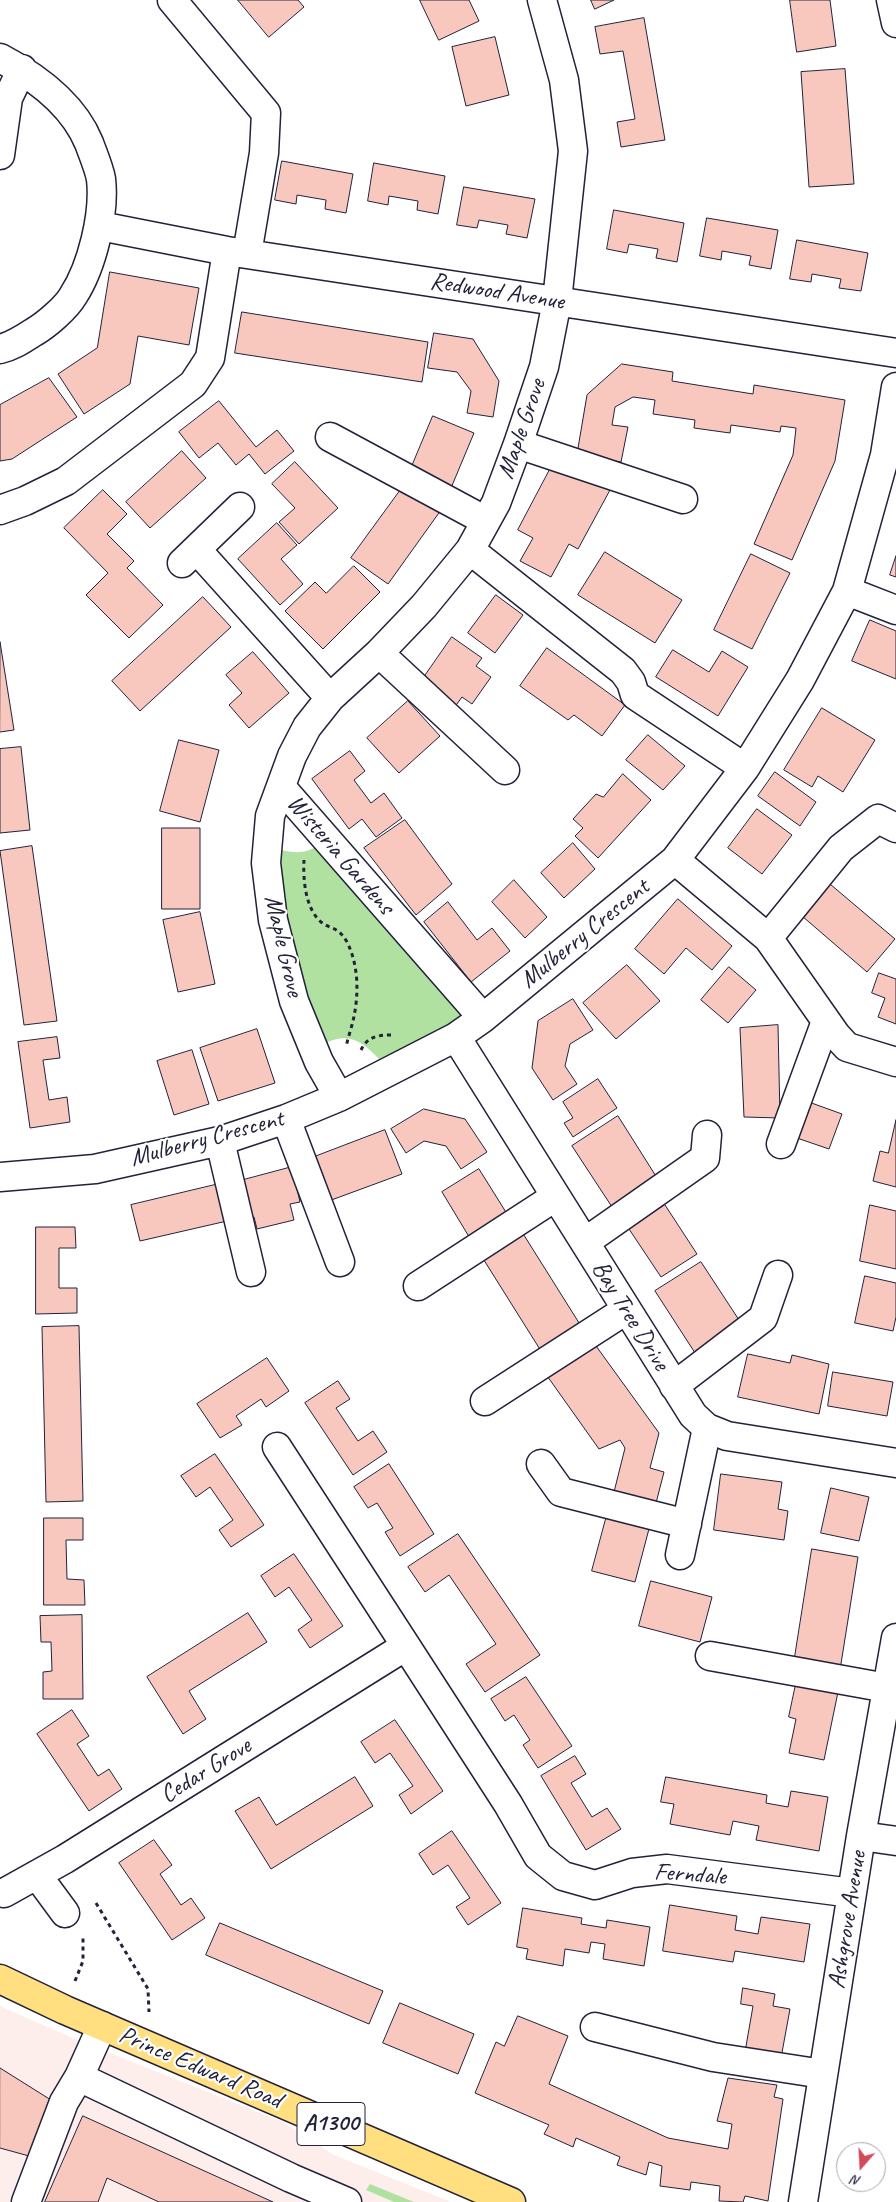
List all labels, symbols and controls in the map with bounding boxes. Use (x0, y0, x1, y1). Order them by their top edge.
street label: Redwood Avenue (428, 267, 566, 317)
street label: Maple Grove (491, 375, 553, 483)
street label: Wisteria Gardens (280, 789, 400, 921)
street label: Mulberry Crescent (514, 873, 656, 995)
street label: Maple Grove (257, 892, 309, 1000)
street label: Mulberry Crescent (127, 1104, 287, 1174)
street label: Bay Tree Drive (585, 1256, 675, 1376)
street label: Cedar Grove (155, 1731, 257, 1811)
street label: Ashgrove Avenue (822, 1849, 874, 1991)
street label: Ferndale (653, 1858, 727, 1892)
street label: Prince Edward Road (114, 2020, 286, 2116)
road number: A1300 (297, 2102, 365, 2146)
north arrow (836, 2142, 886, 2192)
text: N (849, 2171, 863, 2190)

